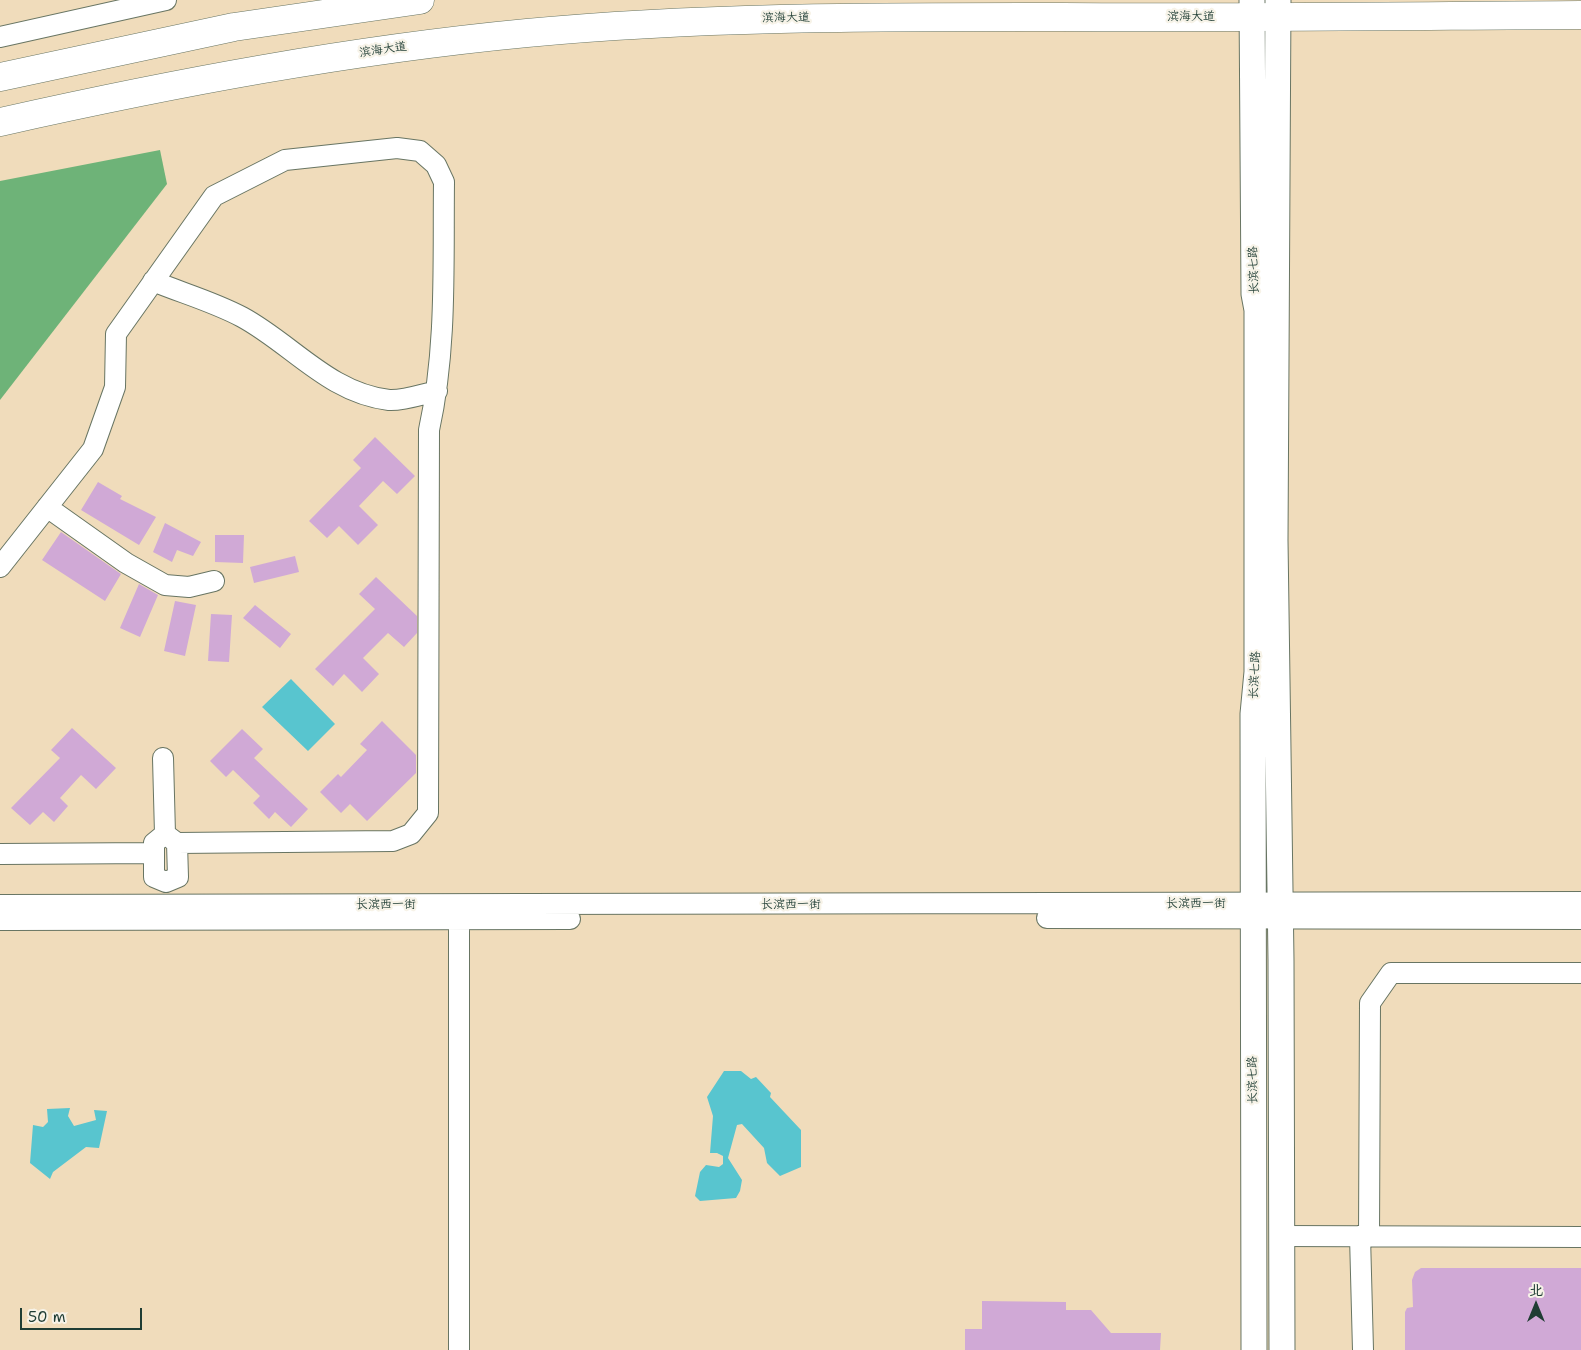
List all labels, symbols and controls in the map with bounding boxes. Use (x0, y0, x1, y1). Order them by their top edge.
street label: 滨海大道 (762, 10, 810, 26)
street label: 滨海大道 (1167, 10, 1215, 24)
street label: 滨海大道 (358, 40, 408, 60)
street label: 长滨七路 (1246, 246, 1262, 294)
street label: 长滨七路 (1247, 651, 1263, 699)
street label: 长滨西一街 (1166, 897, 1226, 911)
street label: 长滨西一街 (356, 898, 416, 912)
street label: 长滨西一街 (761, 898, 821, 912)
street label: 长滨七路 (1245, 1056, 1261, 1104)
north arrow (1511, 1280, 1561, 1330)
text: 北 (1529, 1281, 1543, 1299)
scale bar (22, 1298, 145, 1330)
text: 50 m (28, 1307, 66, 1327)

